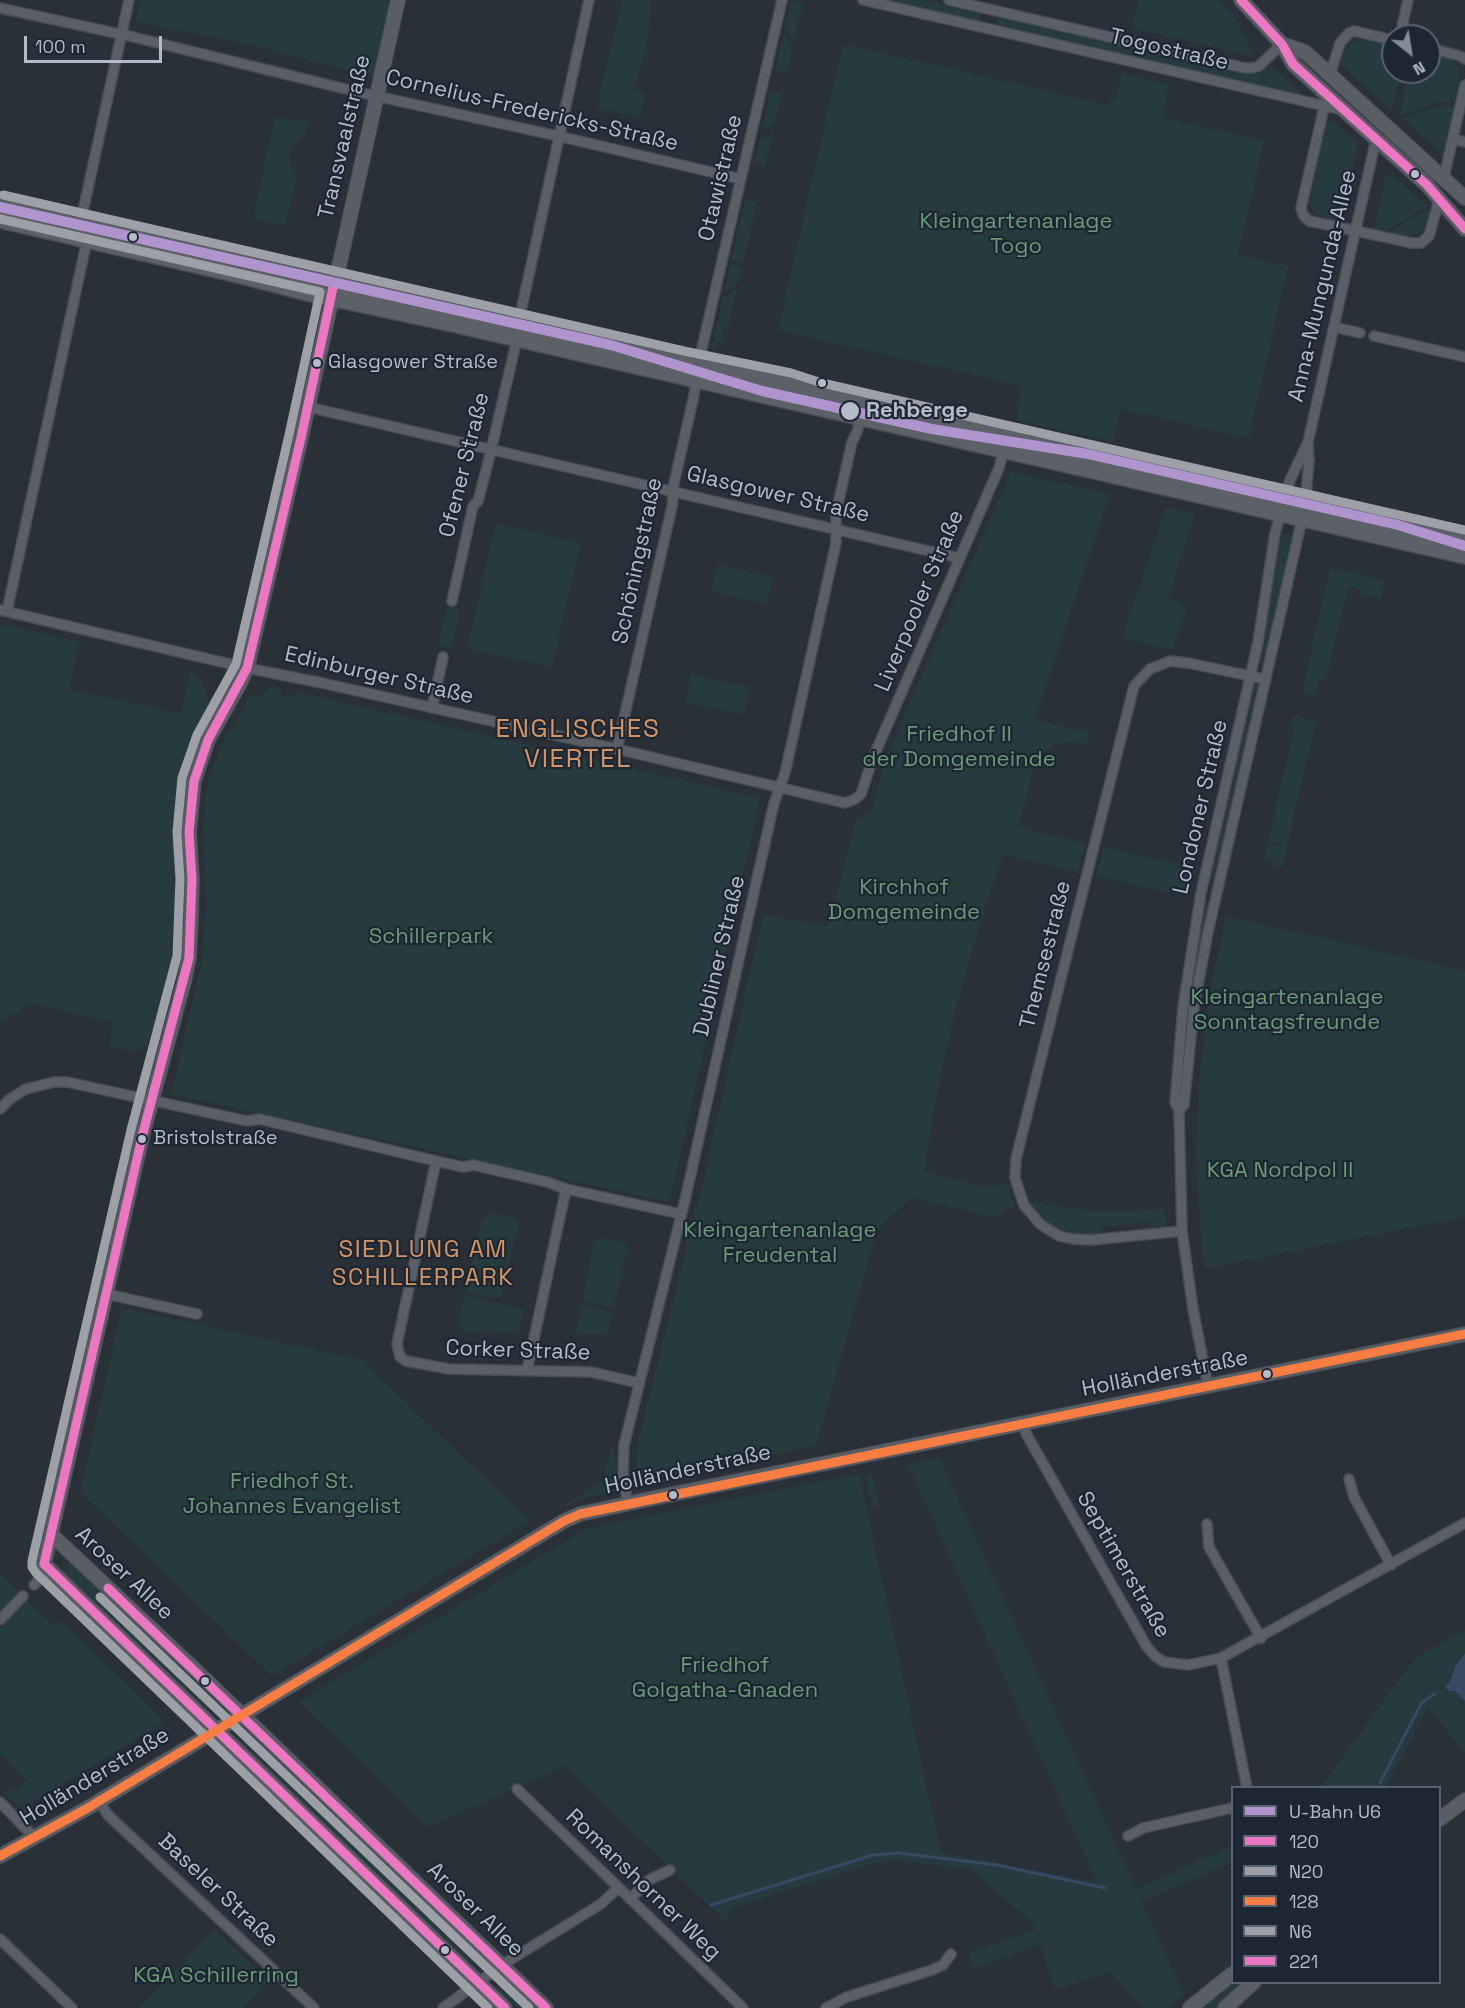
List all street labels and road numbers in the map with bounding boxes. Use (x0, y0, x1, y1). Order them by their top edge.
street label: Togostraße (1107, 24, 1231, 76)
street label: Transvaalstraße (313, 52, 377, 222)
street label: Cornelius-Fredericks-Straße (383, 64, 681, 158)
street label: Otawistraße (694, 112, 748, 244)
street label: Anna-Mungunda-Allee (1283, 167, 1363, 405)
street label: Ofener Straße (434, 390, 496, 540)
street label: Glasgower Straße (684, 461, 872, 529)
street label: Schöningstraße (608, 476, 668, 646)
street label: Liverpooler Straße (870, 506, 970, 696)
street label: Edinburger Straße (282, 641, 476, 711)
street label: Londoner Straße (1168, 717, 1234, 897)
street label: Dubliner Straße (689, 873, 751, 1039)
street label: Themsestraße (1015, 878, 1077, 1032)
street label: Corker Straße (445, 1335, 591, 1367)
street label: Holländerstraße (1079, 1345, 1251, 1403)
street label: Holländerstraße (603, 1440, 773, 1500)
street label: Septimerstraße (1070, 1487, 1176, 1643)
street label: Aroser Allee (69, 1522, 179, 1626)
street label: Holländerstraße (16, 1722, 174, 1832)
street label: Romanshorner Weg (560, 1804, 726, 1966)
street label: Baseler Straße (152, 1828, 284, 1954)
street label: Aroser Allee (421, 1857, 529, 1963)

